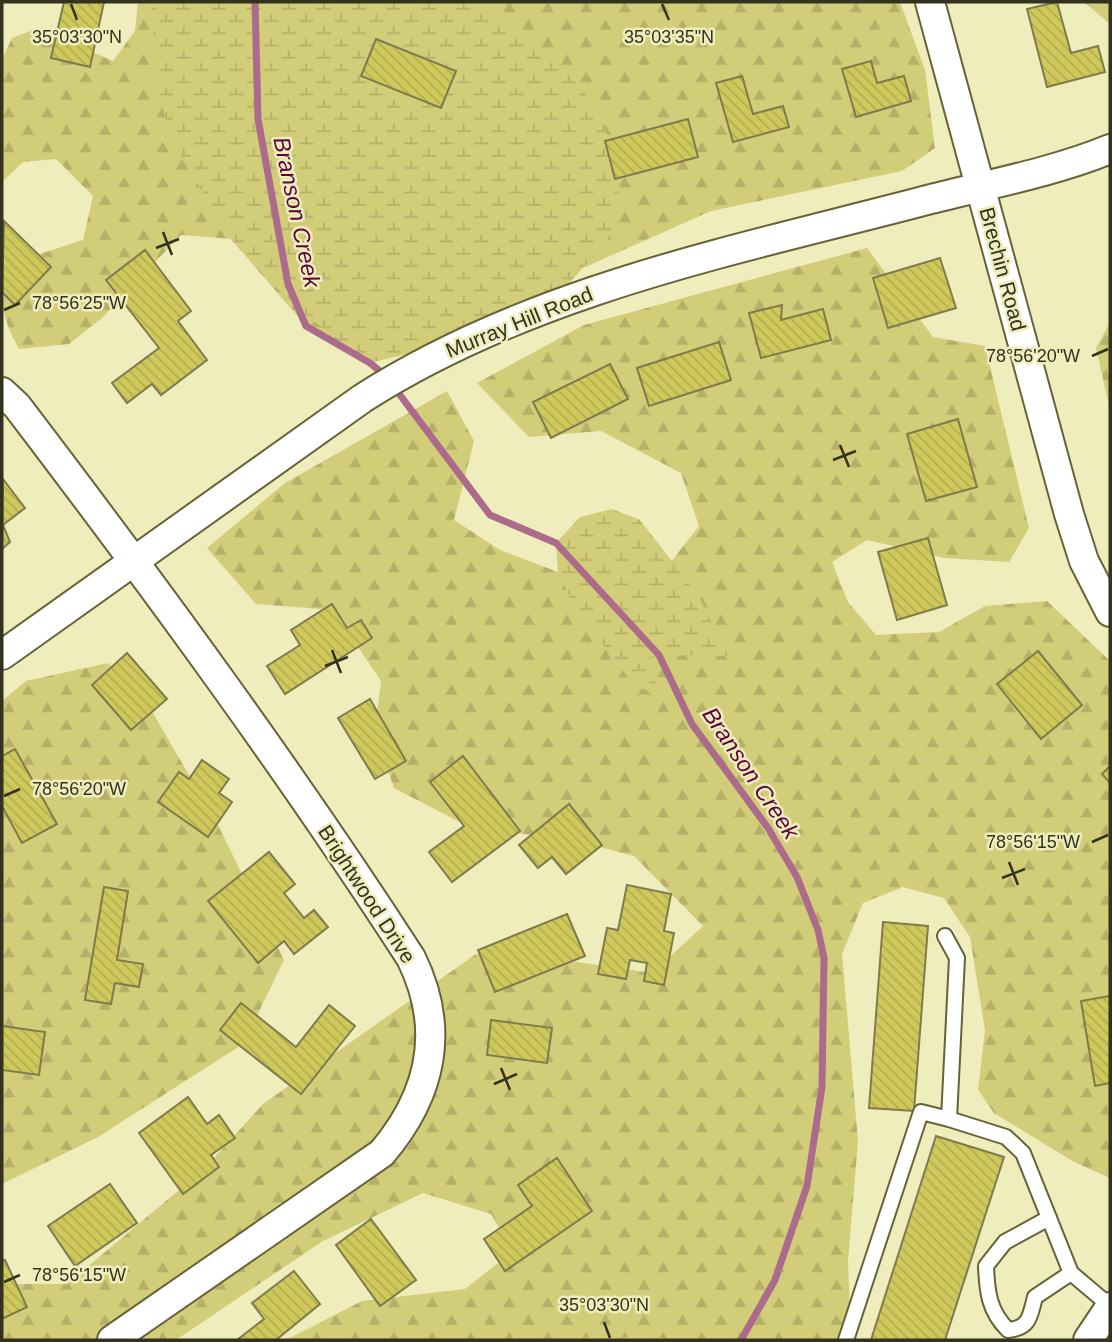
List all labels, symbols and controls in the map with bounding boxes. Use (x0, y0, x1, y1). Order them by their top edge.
text: 35°03'30"N (32, 27, 122, 47)
text: 35°03'35"N (624, 27, 714, 47)
water label: Branson Creek (268, 134, 326, 291)
street label: Brechin Road (975, 205, 1031, 333)
street label: Murray Hill Road (442, 282, 596, 362)
text: 78°56'25"W (32, 293, 126, 313)
text: 78°56'20"W (986, 346, 1080, 366)
water label: Branson Creek (697, 702, 806, 845)
text: 78°56'20"W (32, 779, 126, 799)
street label: Brightwood Drive (314, 821, 420, 967)
text: 78°56'15"W (986, 832, 1080, 852)
text: 78°56'15"W (32, 1265, 126, 1285)
text: 35°03'30"N (559, 1295, 649, 1315)

